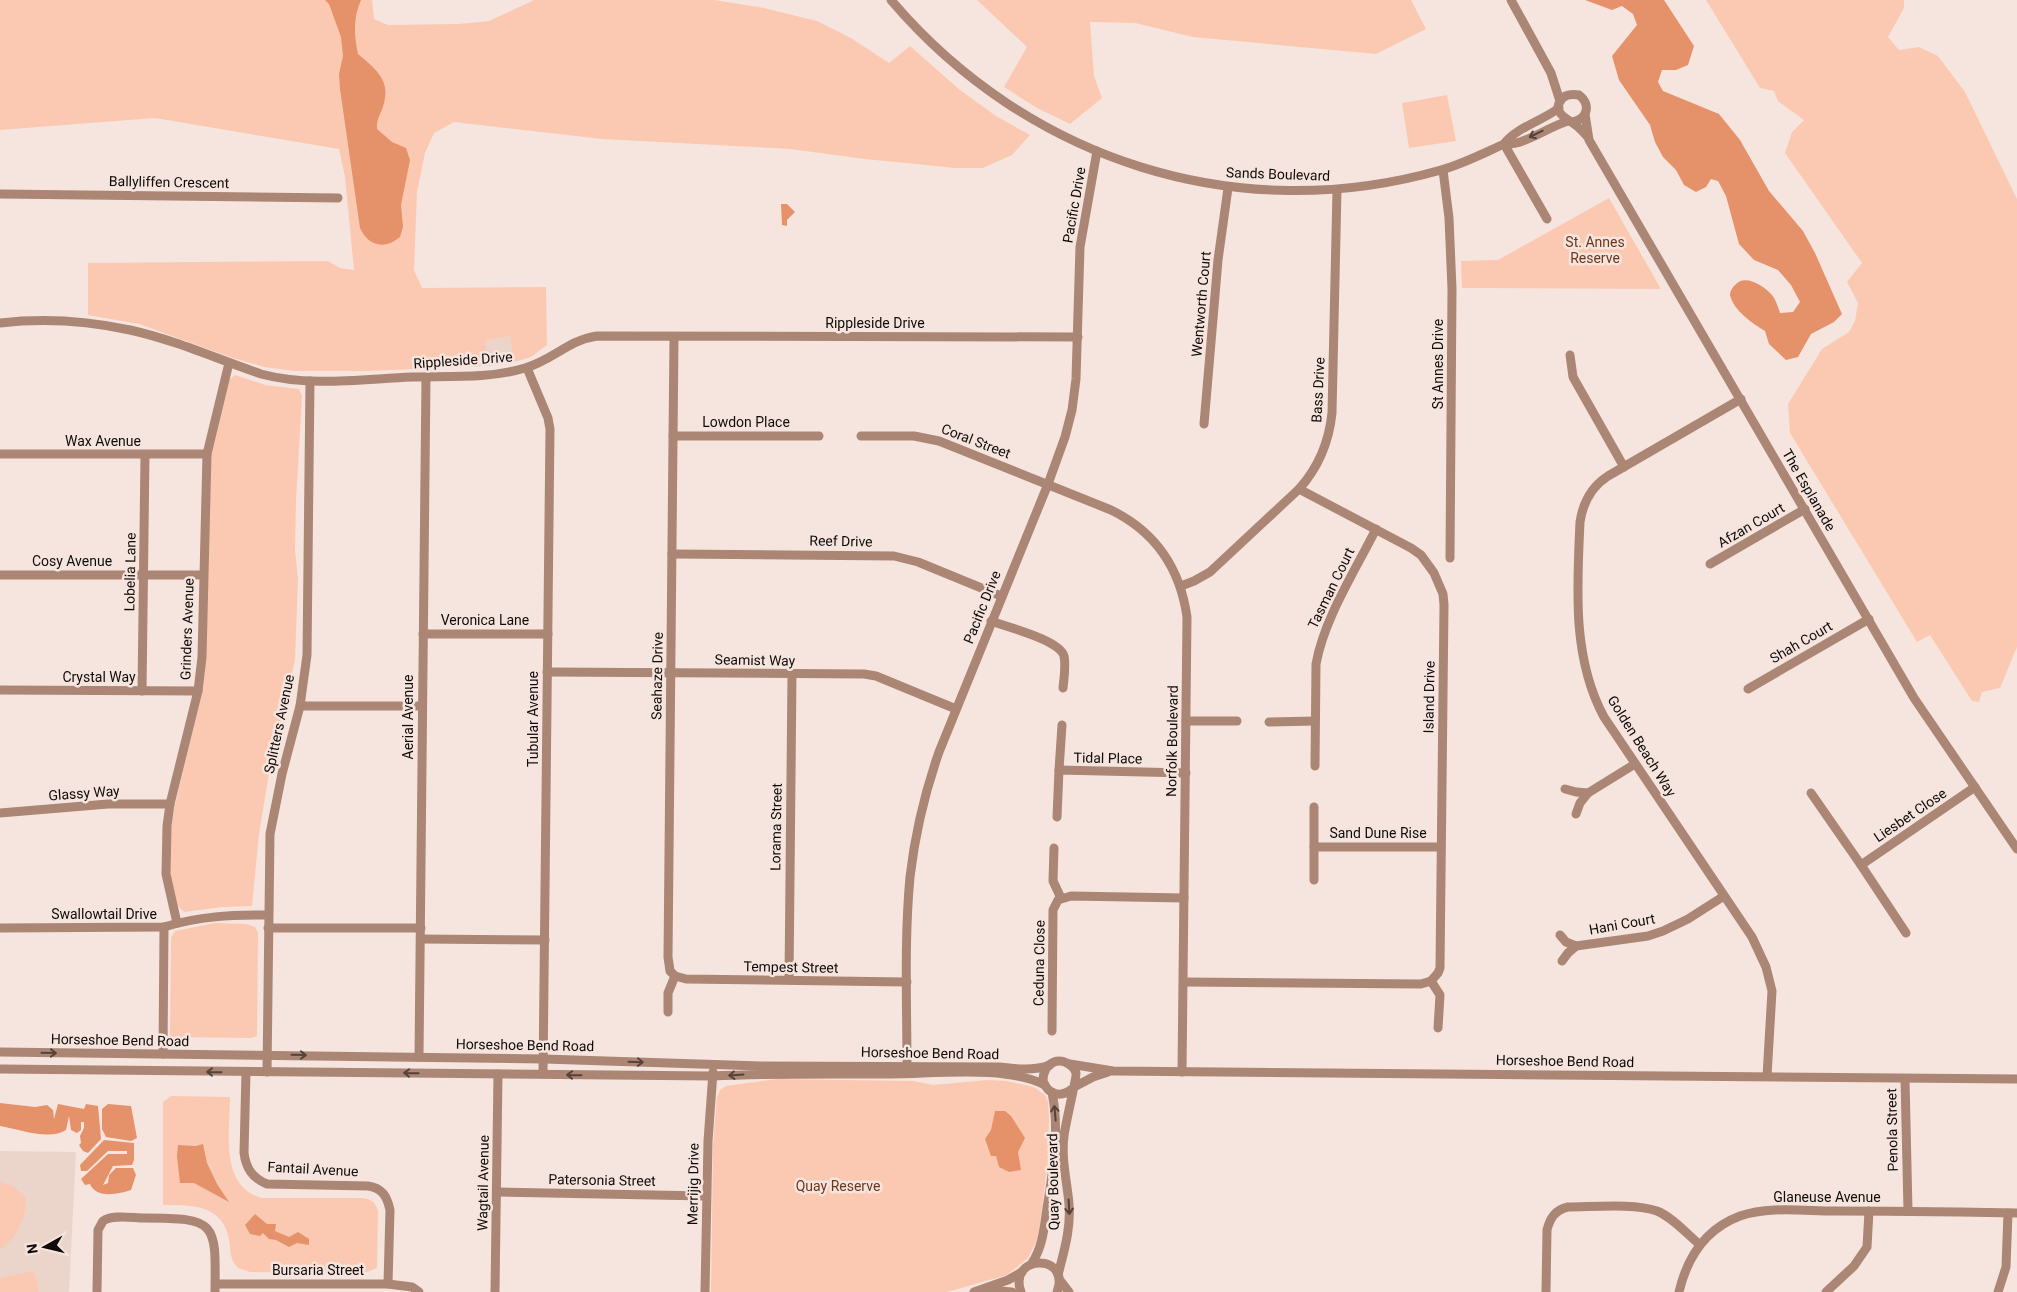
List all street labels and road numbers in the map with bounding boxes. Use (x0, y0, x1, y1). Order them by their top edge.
street label: Sands Boulevard (1226, 164, 1330, 184)
street label: Pacific Drive (1059, 166, 1089, 244)
street label: Ballyliffen Crescent (109, 173, 230, 191)
street label: Wentworth Court (1188, 250, 1214, 357)
street label: Rippleside Drive (825, 315, 925, 331)
street label: St Annes Drive (1430, 319, 1446, 409)
street label: Rippleside Drive (413, 349, 513, 371)
street label: Bass Drive (1308, 357, 1328, 423)
street label: Lowdon Place (702, 414, 790, 430)
street label: Coral Street (939, 420, 1013, 462)
street label: Wax Avenue (65, 433, 141, 449)
street label: The Esplanade (1779, 446, 1839, 534)
street label: Afzan Court (1715, 499, 1788, 550)
street label: Lobelia Lane (121, 532, 139, 612)
street label: Reef Drive (809, 532, 873, 550)
street label: Tasman Court (1305, 545, 1358, 631)
street label: Cosy Avenue (32, 553, 112, 569)
street label: Pacific Drive (960, 568, 1004, 646)
street label: Grinders Avenue (177, 578, 197, 680)
street label: Veronica Lane (441, 612, 529, 628)
street label: Shah Court (1767, 618, 1835, 666)
street label: Seahaze Drive (648, 632, 666, 720)
street label: Seamist Way (715, 651, 796, 669)
street label: Island Drive (1420, 661, 1438, 733)
street label: Crystal Way (62, 669, 136, 685)
street label: Tubular Avenue (525, 671, 541, 767)
street label: Splitters Avenue (261, 673, 297, 775)
street label: Aerial Avenue (400, 675, 416, 759)
street label: Norfolk Boulevard (1163, 685, 1181, 797)
street label: Golden Beach Way (1604, 693, 1680, 800)
street label: Tidal Place (1073, 749, 1143, 767)
street label: Lorama Street (767, 782, 785, 871)
street label: Glassy Way (48, 783, 121, 803)
street label: Liesbet Close (1871, 785, 1949, 845)
street label: Sand Dune Rise (1329, 825, 1427, 841)
street label: Swallowtail Drive (51, 906, 157, 922)
street label: Hani Court (1588, 910, 1657, 938)
street label: Ceduna Close (1030, 920, 1048, 1006)
street label: Tempest Street (743, 958, 839, 976)
street label: Horseshoe Bend Road (51, 1031, 189, 1049)
street label: Horseshoe Bend Road (456, 1036, 594, 1054)
street label: Horseshoe Bend Road (861, 1044, 999, 1062)
street label: Horseshoe Bend Road (1496, 1052, 1634, 1070)
street label: Penola Street (1883, 1088, 1901, 1172)
street label: Quay Boulevard (1044, 1133, 1062, 1231)
street label: Wagtail Avenue (474, 1135, 492, 1231)
street label: Merrijig Drive (684, 1143, 702, 1225)
street label: Fantail Avenue (267, 1159, 359, 1179)
street label: Patersonia Street (548, 1171, 656, 1189)
street label: Glaneuse Avenue (1773, 1189, 1881, 1205)
street label: Bursaria Street (272, 1262, 365, 1278)

